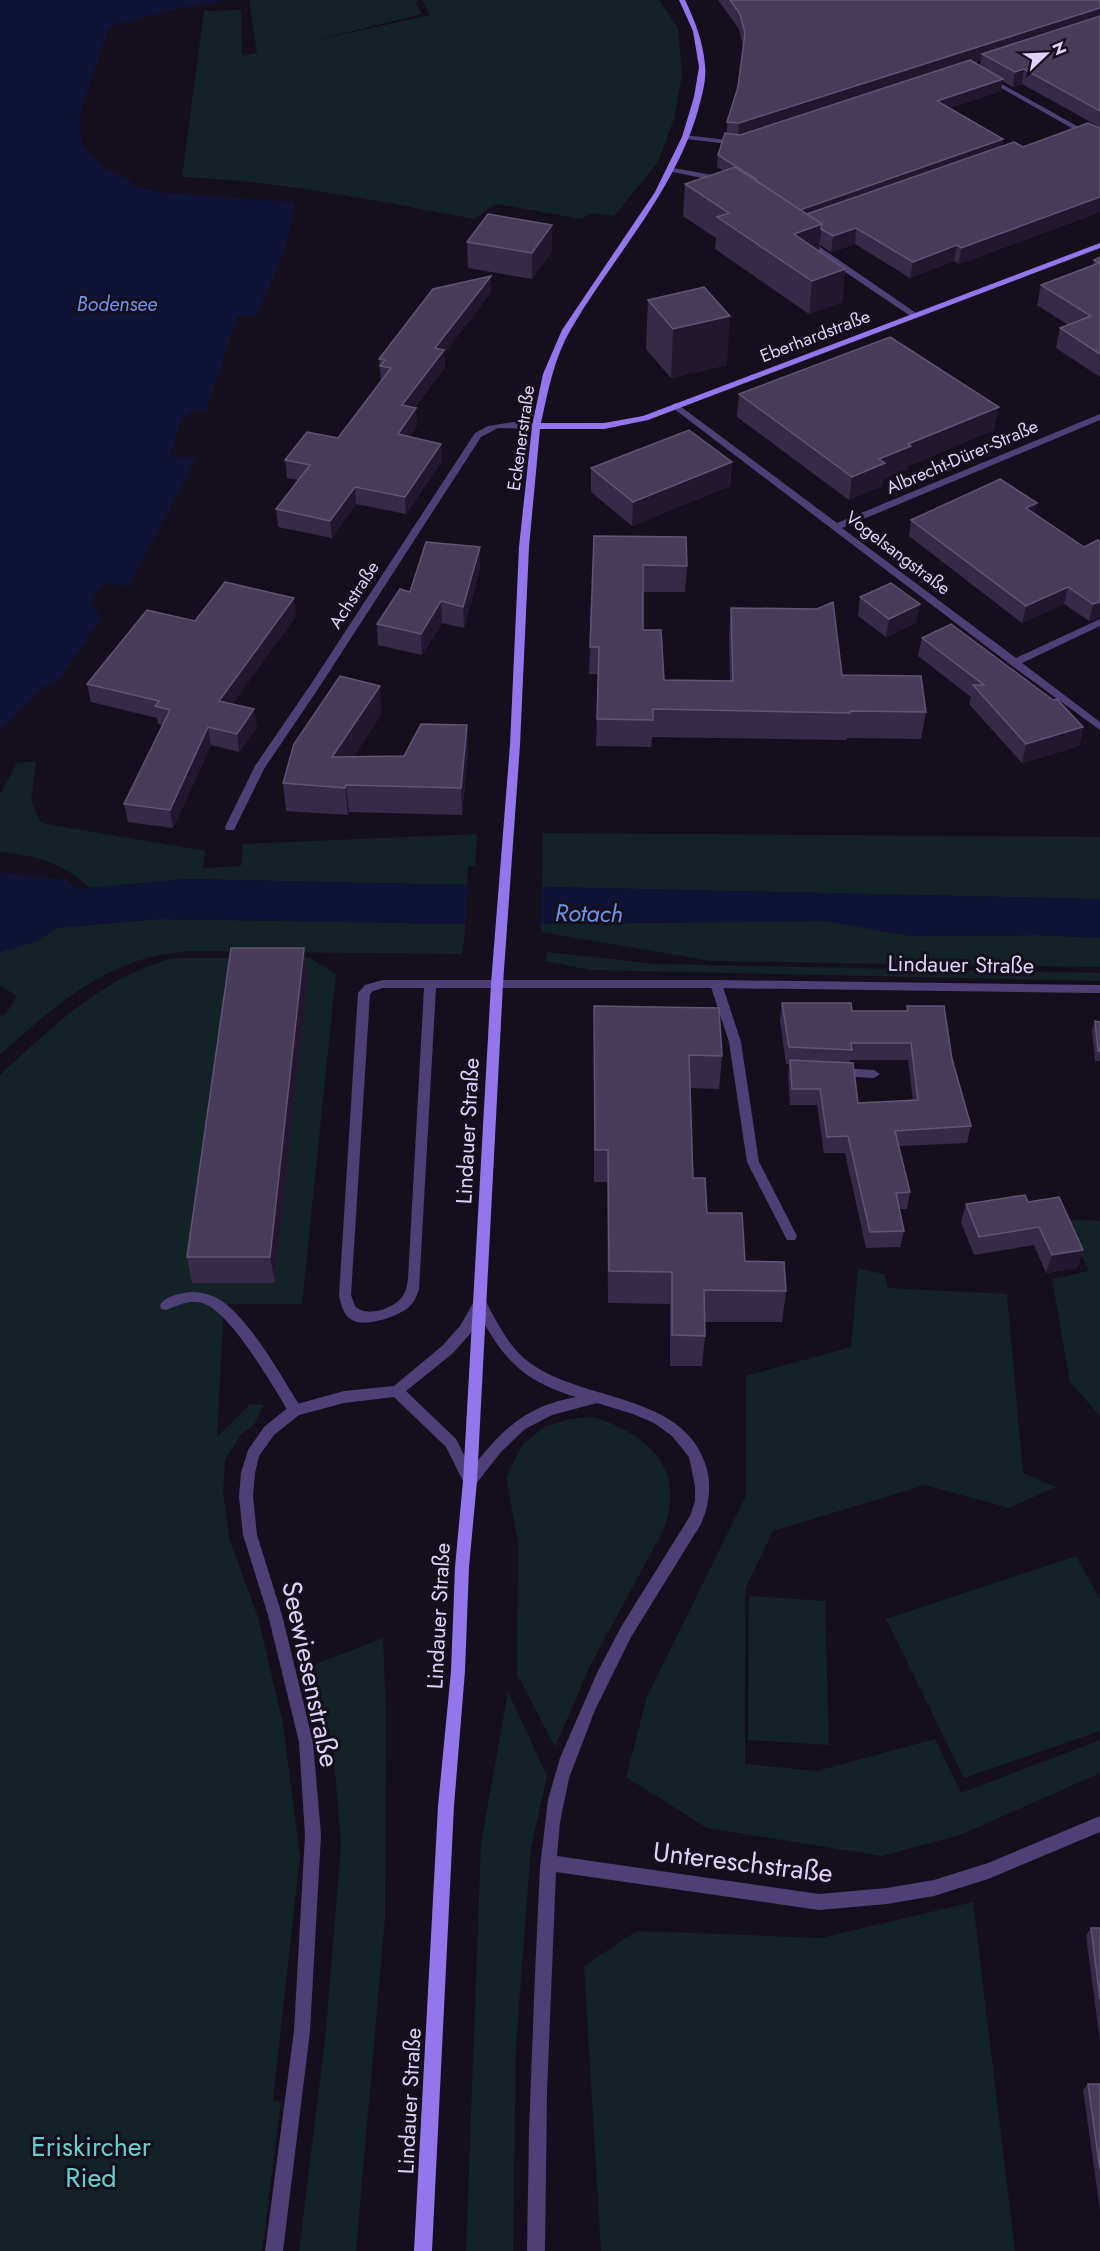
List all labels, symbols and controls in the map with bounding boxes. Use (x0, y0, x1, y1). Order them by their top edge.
north arrow (1016, 24, 1076, 84)
text: N (1046, 38, 1072, 59)
water label: Bodensee (77, 290, 157, 319)
street label: Eberhardstraße (756, 303, 874, 369)
street label: Eckenerstraße (501, 384, 541, 492)
street label: Albrecht-Dürer-Straße (882, 413, 1042, 501)
street label: Vogelsangstraße (840, 505, 956, 601)
street label: Achstraße (322, 556, 386, 634)
water label: Rotach (555, 895, 623, 931)
street label: Lindauer Straße (887, 947, 1035, 981)
street label: Lindauer Straße (447, 1057, 487, 1205)
street label: Lindauer Straße (418, 1542, 458, 1690)
street label: Seewiesenstraße (272, 1577, 350, 1771)
street label: Untereschstraße (651, 1832, 835, 1892)
street label: Lindauer Straße (389, 2027, 429, 2175)
park label: Eriskircher Ried (31, 2127, 152, 2197)

